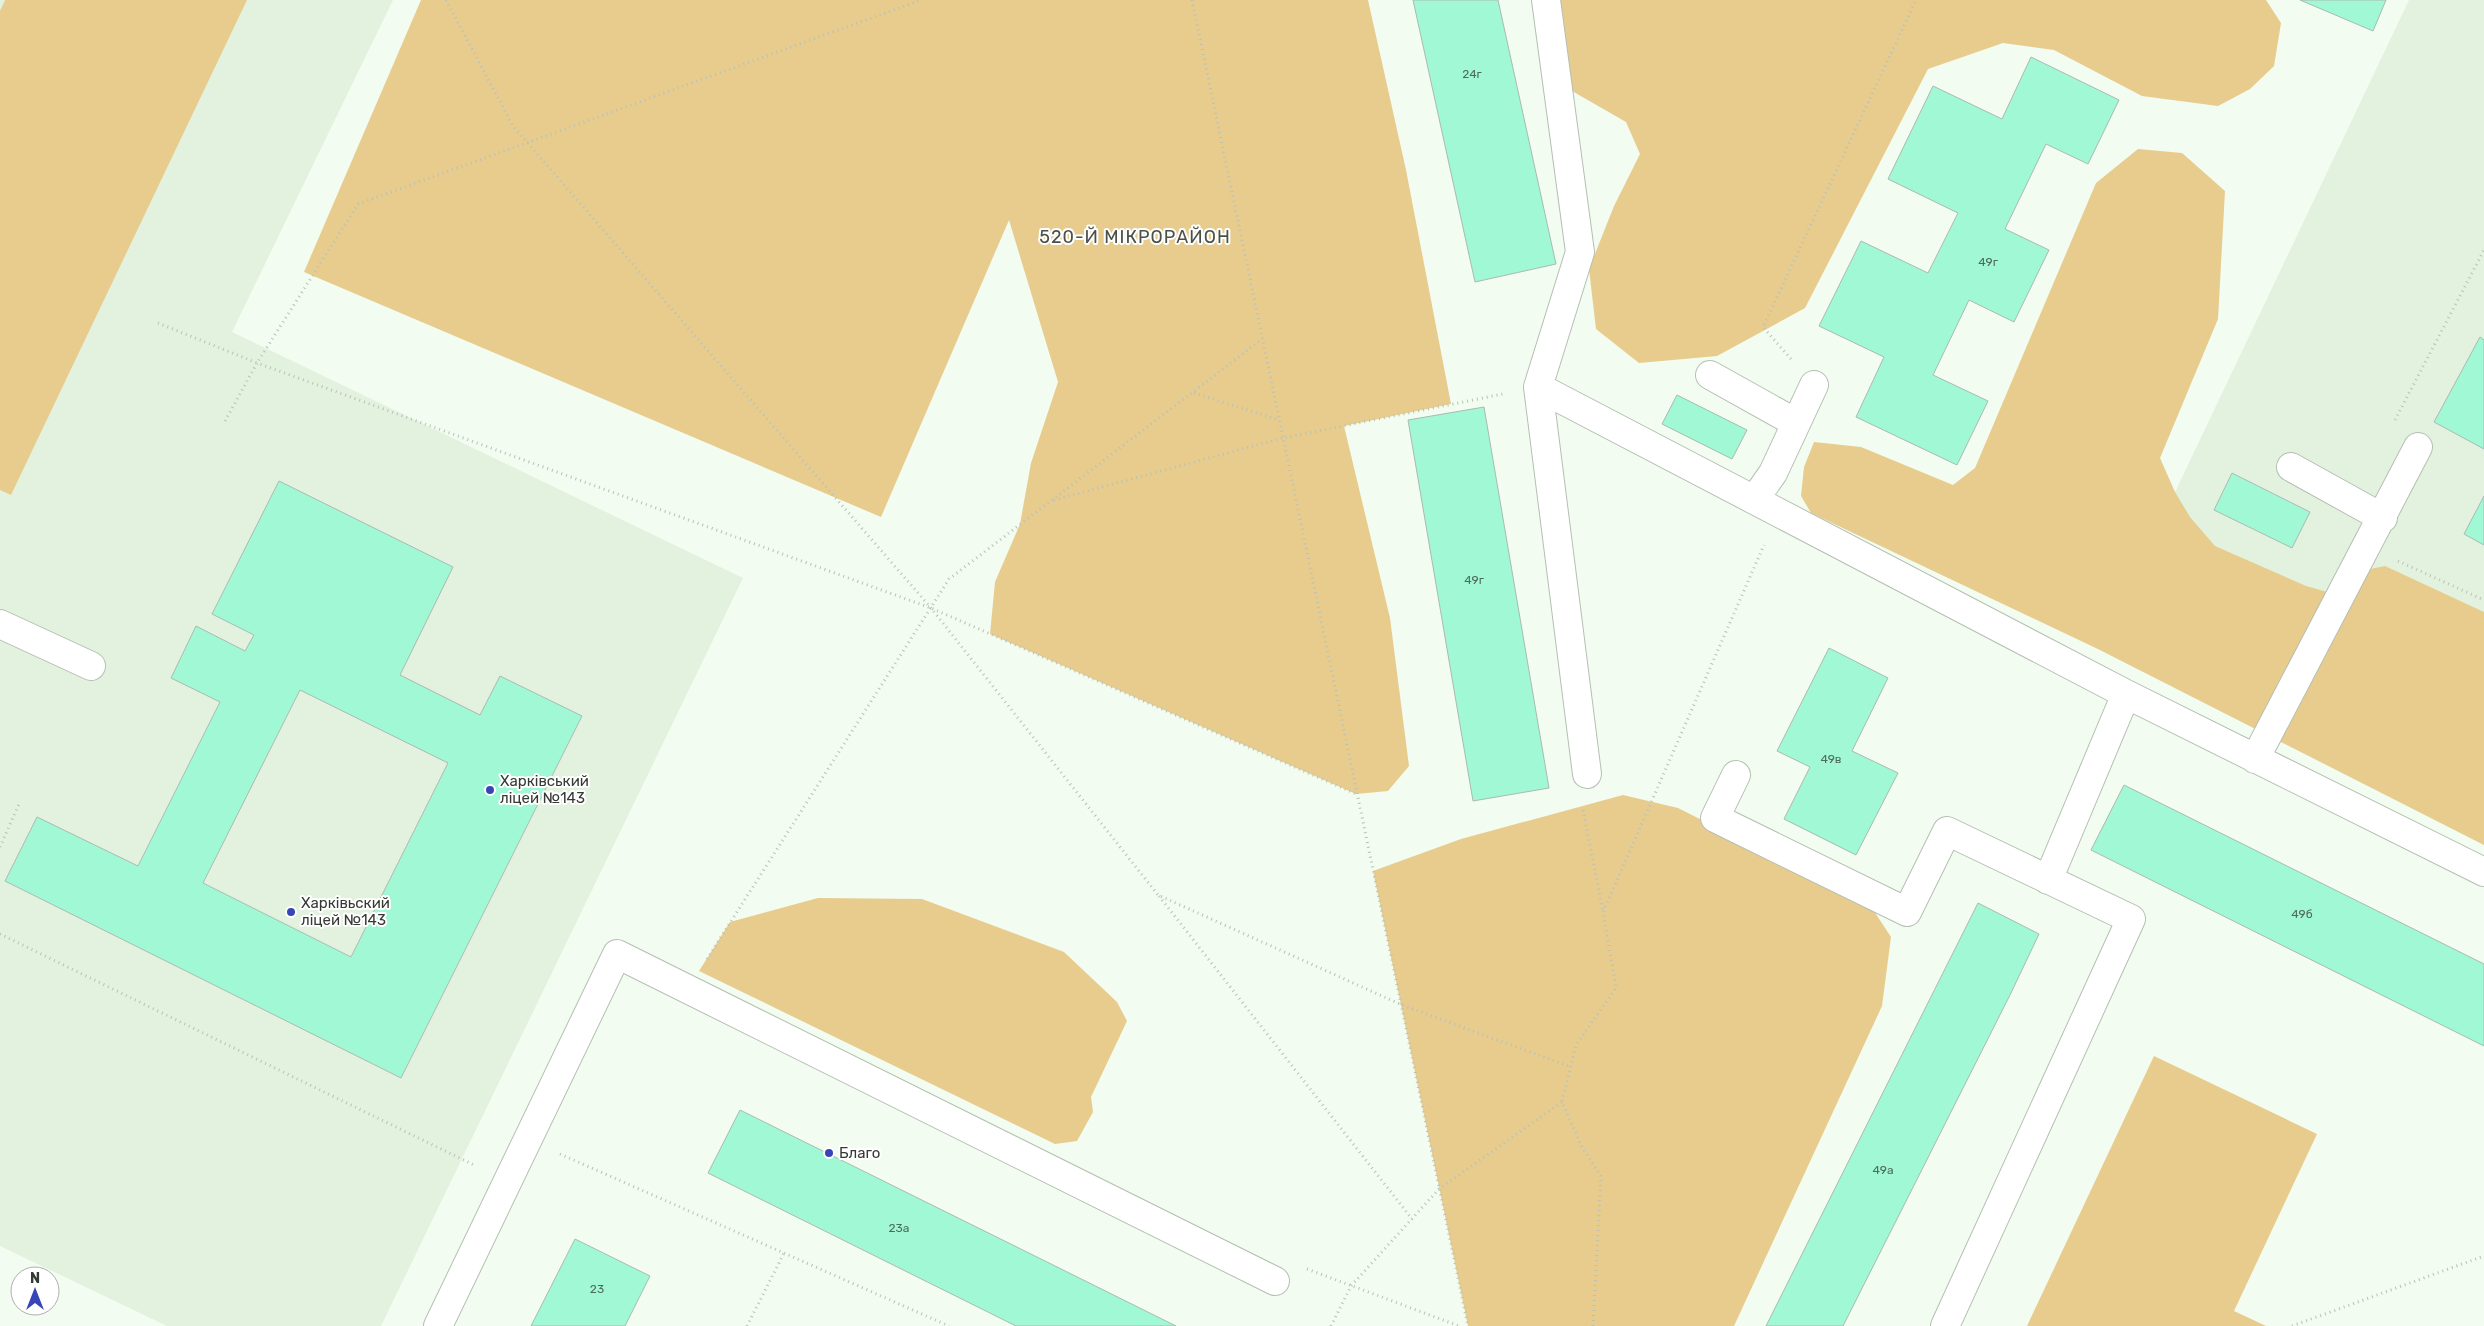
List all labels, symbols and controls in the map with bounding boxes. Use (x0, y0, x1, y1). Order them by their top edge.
house number: 24г (1462, 67, 1483, 81)
district label: 520-Й МІКРОРАЙОН (1039, 226, 1231, 248)
house number: 49г (1978, 255, 1999, 269)
house number: 49г (1464, 573, 1485, 587)
house number: 49в (1820, 752, 1842, 766)
place label: Харківський ліцей №143 (500, 772, 589, 807)
marker: Харківський ліцей №143 (484, 784, 496, 796)
place label: Харківьский ліцей №143 (301, 894, 390, 929)
marker: Харківьский ліцей №143 (285, 906, 297, 918)
house number: 49б (2291, 907, 2313, 921)
place label: Благо (839, 1144, 880, 1162)
marker: Благо (823, 1147, 835, 1159)
house number: 49а (1872, 1163, 1894, 1177)
house number: 23а (889, 1221, 909, 1235)
north arrow (10, 1266, 60, 1316)
text: N (30, 1270, 40, 1287)
house number: 23 (590, 1282, 604, 1296)

